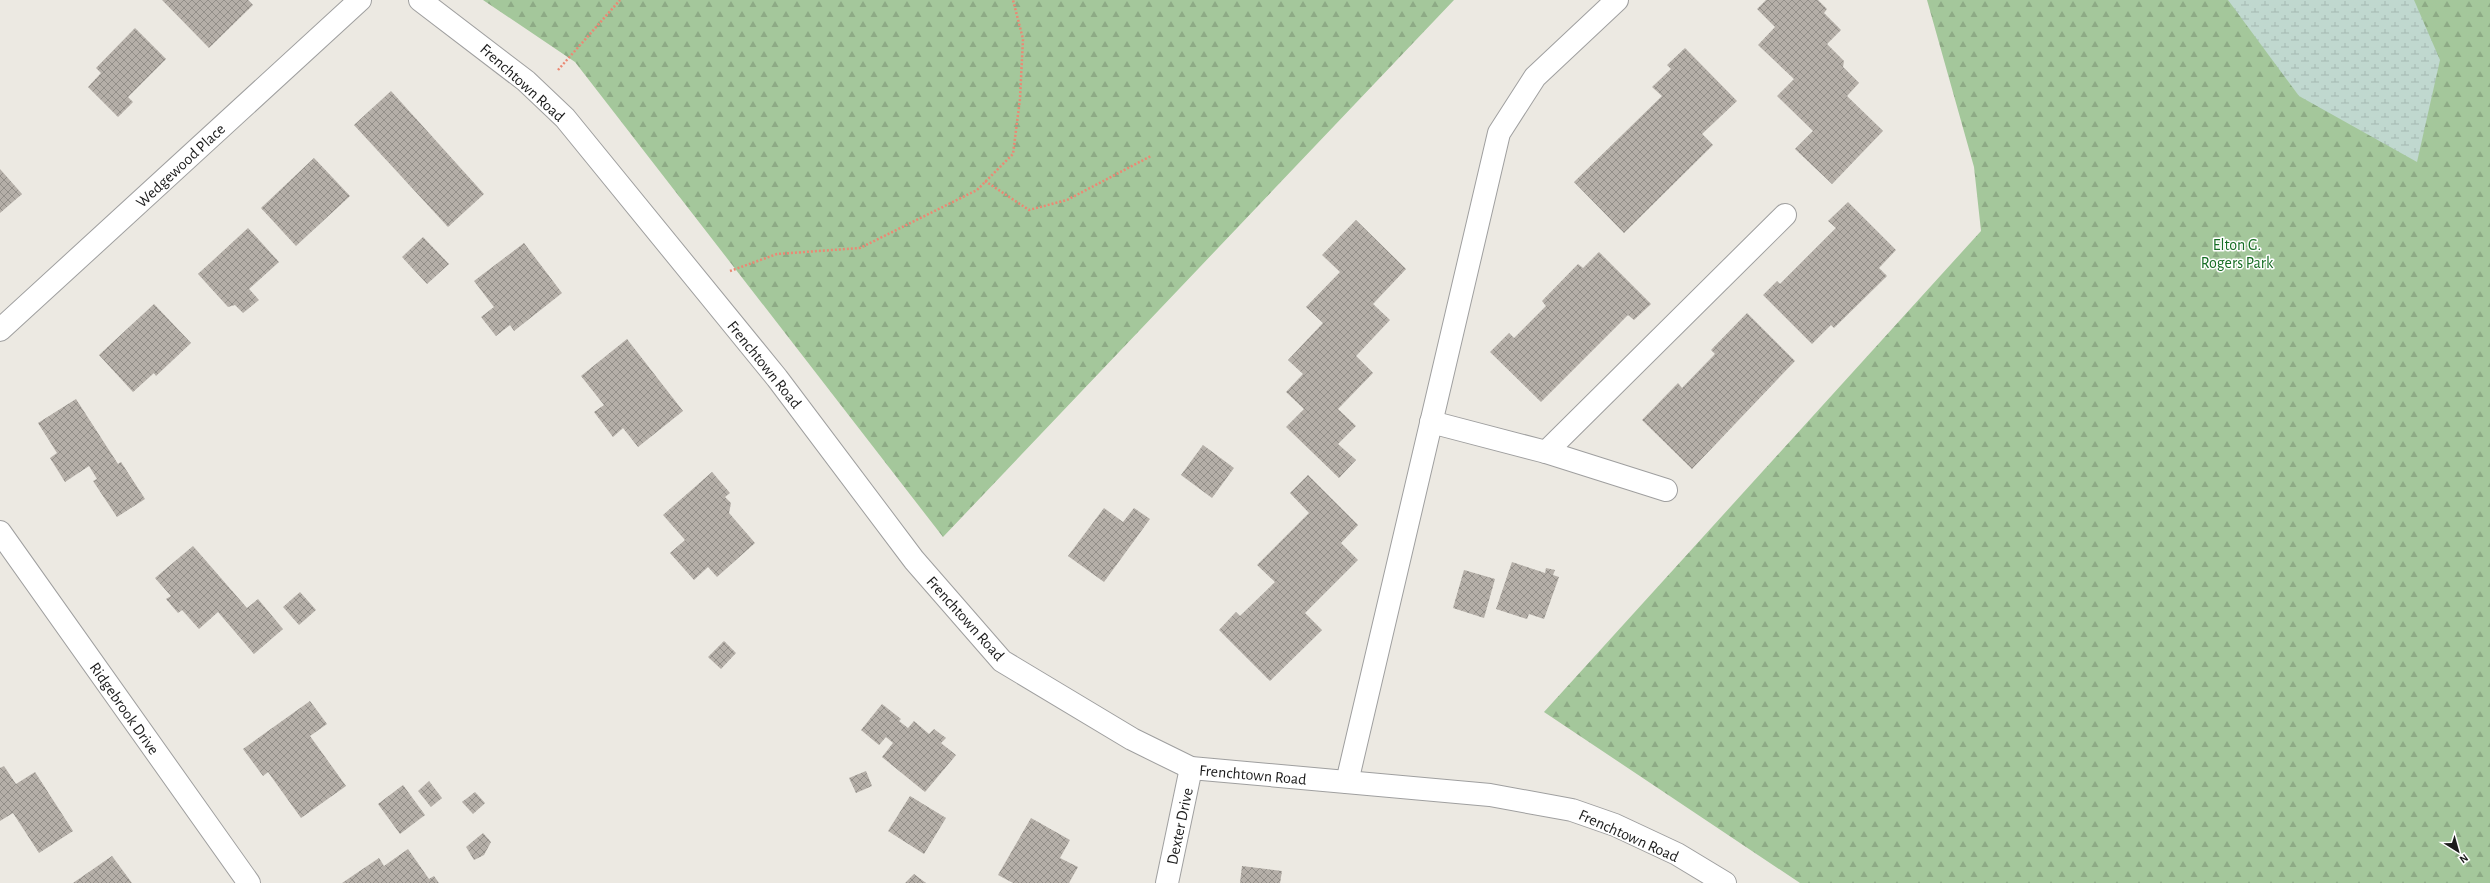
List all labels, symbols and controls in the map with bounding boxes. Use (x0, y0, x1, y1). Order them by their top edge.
street label: Frenchtown Road (477, 41, 568, 125)
street label: Wedgewood Place (133, 121, 228, 211)
park label: Elton G. Rogers Park (2201, 237, 2274, 271)
street label: Frenchtown Road (724, 318, 804, 411)
street label: Frenchtown Road (923, 573, 1007, 664)
street label: Ridgebrook Drive (87, 660, 162, 758)
street label: Frenchtown Road (1199, 762, 1307, 788)
street label: Dexter Drive (1164, 786, 1196, 866)
street label: Frenchtown Road (1576, 807, 1681, 865)
north arrow (2438, 831, 2478, 871)
text: N (2457, 852, 2470, 865)

